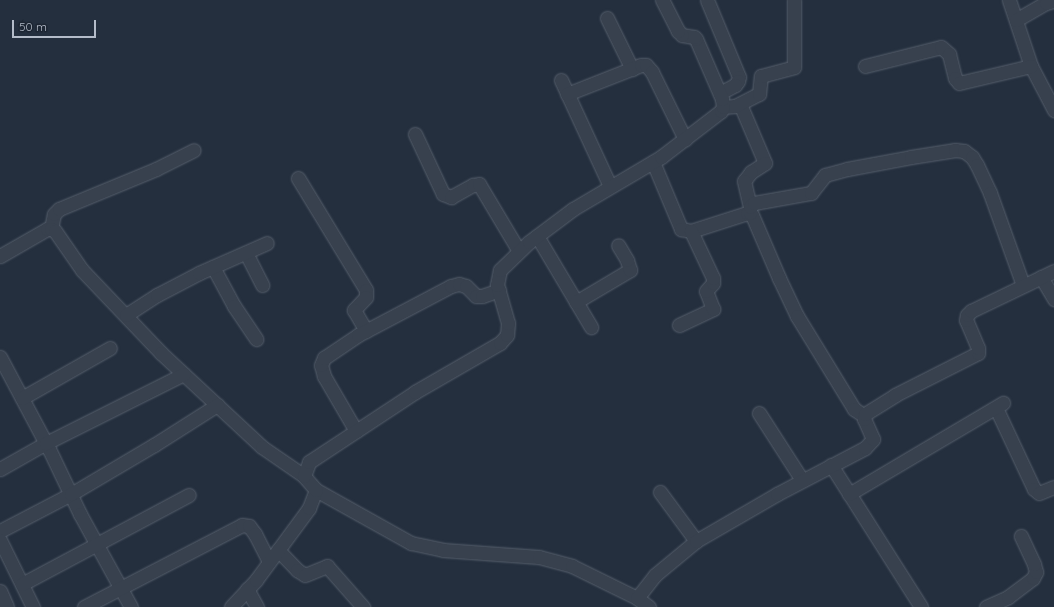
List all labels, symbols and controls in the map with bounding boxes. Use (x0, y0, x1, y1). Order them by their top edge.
scale bar (14, 12, 98, 38)
text: 50 m (19, 19, 47, 34)

